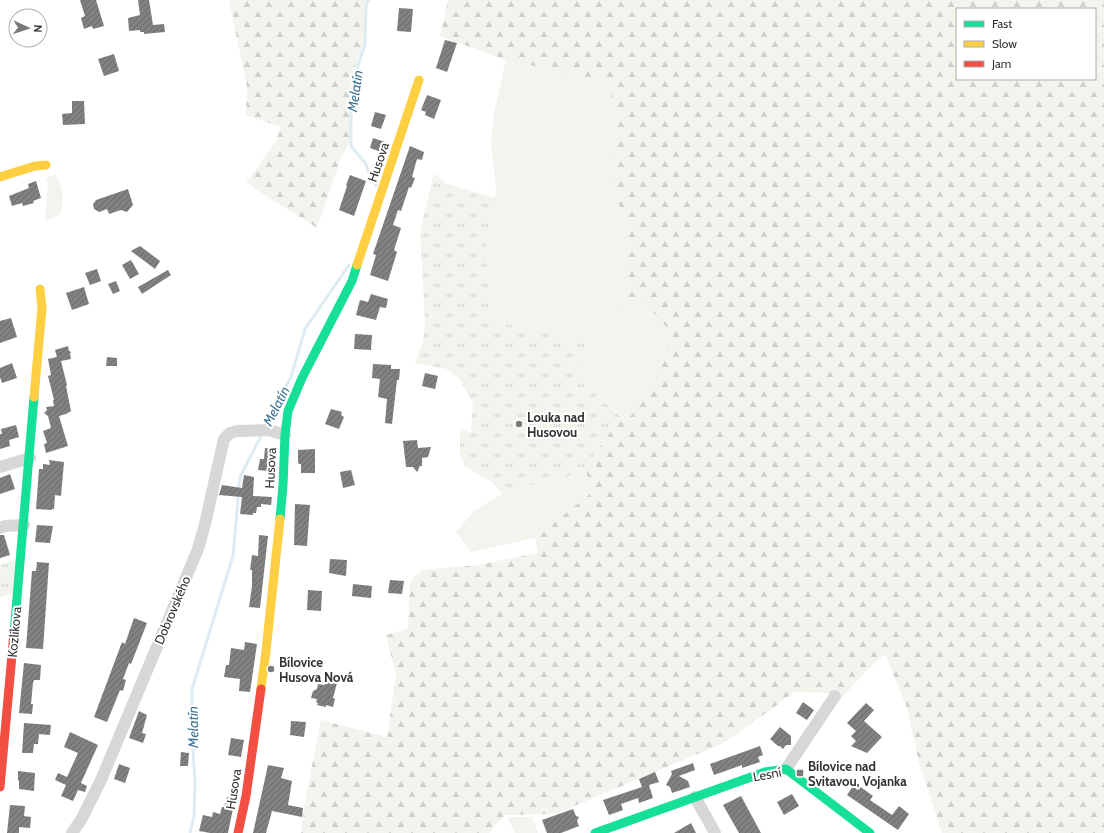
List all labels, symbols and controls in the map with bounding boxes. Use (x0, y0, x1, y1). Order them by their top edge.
north arrow (8, 8, 48, 48)
legend (956, 8, 1096, 80)
text: Fast (992, 16, 1012, 31)
text: N (31, 24, 45, 33)
text: Slow (992, 36, 1017, 51)
text: Jam (991, 56, 1011, 71)
water label: Melatín (343, 69, 367, 114)
street label: Husova (364, 139, 392, 184)
water label: Melatín (258, 383, 294, 430)
place label: Louka nad Husovou (527, 409, 585, 440)
marker: Louka nad Husovou (514, 419, 524, 429)
street label: Husova (261, 446, 279, 489)
street label: Dobrovského (150, 573, 194, 647)
street label: Kozlíkova (4, 605, 24, 658)
place label: Bílovice Husova Nová (279, 654, 354, 685)
marker: Bílovice Husova Nová (266, 664, 276, 674)
water label: Melatín (184, 706, 202, 749)
place label: Bílovice nad Svitavou, Vojanka (808, 758, 907, 789)
street label: Lesní (752, 763, 783, 785)
street label: Husova (222, 767, 244, 810)
marker: Bílovice nad Svitavou, Vojanka (795, 768, 805, 778)

